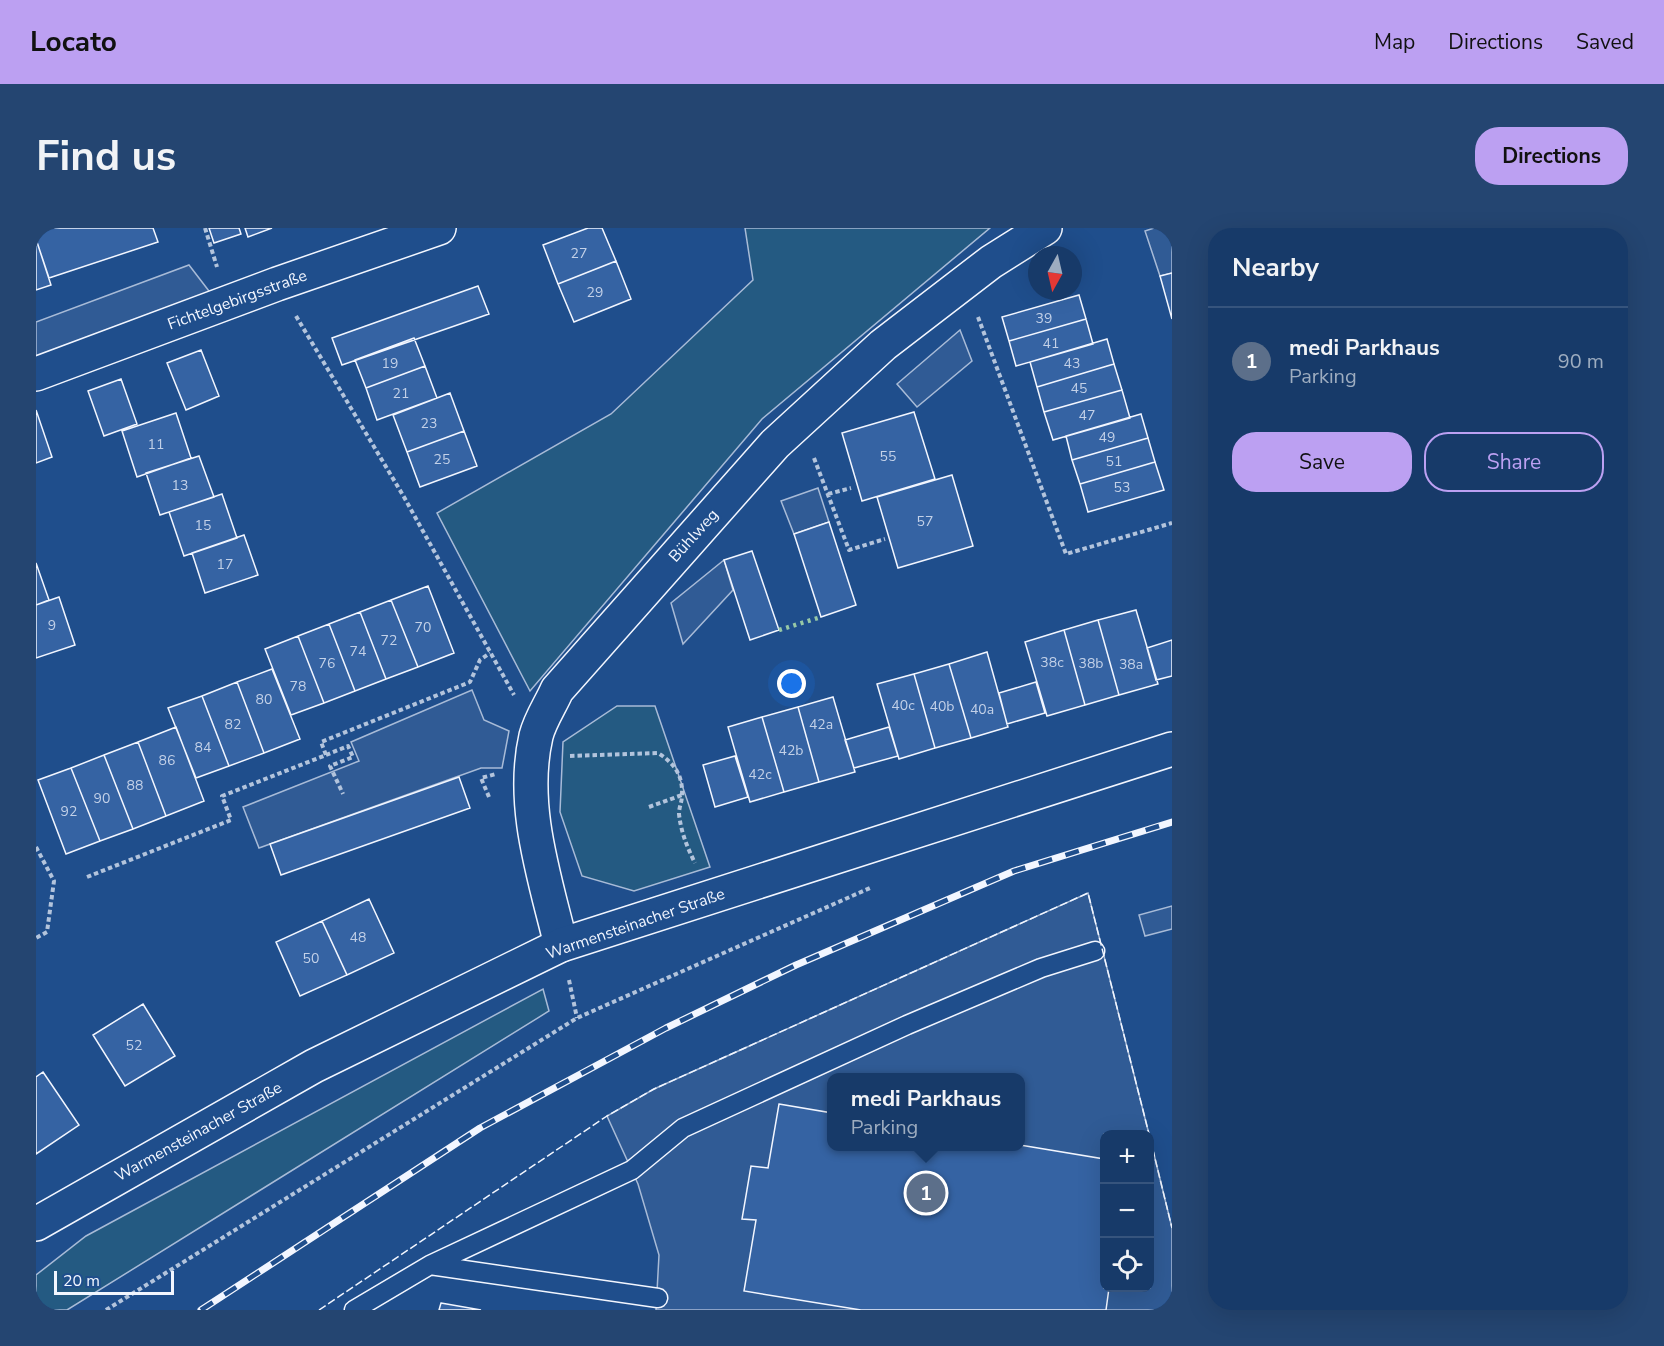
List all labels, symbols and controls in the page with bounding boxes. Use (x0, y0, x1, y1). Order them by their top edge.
text: Locato (30, 23, 117, 61)
text: Map (1374, 28, 1415, 56)
text: Directions (1448, 28, 1543, 56)
text: Saved (1576, 28, 1634, 56)
button: Directions (1475, 127, 1628, 185)
text: Find us (36, 128, 176, 185)
house number: 27 (571, 244, 587, 263)
north arrow (1028, 246, 1082, 300)
text: Nearby (1232, 250, 1319, 285)
street label: Fichtelgebirgsstraße (165, 264, 310, 335)
house number: 29 (587, 283, 603, 302)
house number: 39 (1036, 309, 1052, 328)
text: medi Parkhaus (1289, 333, 1440, 363)
house number: 41 (1043, 334, 1059, 353)
text: 1 (1246, 348, 1258, 375)
text: 90 m (1558, 348, 1604, 375)
house number: 19 (382, 354, 398, 373)
house number: 43 (1064, 354, 1080, 373)
text: Parking (1289, 363, 1357, 390)
house number: 45 (1071, 379, 1087, 398)
house number: 21 (393, 384, 409, 403)
house number: 47 (1079, 406, 1095, 425)
house number: 23 (421, 414, 437, 433)
house number: 49 (1099, 428, 1115, 447)
button: Save (1232, 432, 1412, 492)
button: Share (1424, 432, 1604, 492)
house number: 11 (148, 435, 164, 454)
house number: 55 (880, 447, 896, 466)
house number: 25 (434, 450, 450, 469)
house number: 51 (1106, 452, 1122, 471)
house number: 13 (172, 476, 188, 495)
house number: 53 (1114, 478, 1130, 497)
street label: Bühlweg (664, 504, 724, 567)
house number: 57 (917, 512, 933, 531)
house number: 15 (195, 516, 211, 535)
house number: 17 (217, 555, 233, 574)
house number: 9 (48, 616, 56, 635)
house number: 70 (415, 618, 431, 637)
house number: 72 (381, 631, 397, 650)
house number: 74 (350, 642, 366, 661)
house number: 38c (1040, 653, 1064, 672)
house number: 76 (319, 654, 335, 673)
house number: 38b (1079, 654, 1103, 673)
house number: 38a (1119, 655, 1143, 674)
your location (777, 669, 806, 698)
house number: 78 (290, 677, 306, 696)
house number: 80 (256, 690, 272, 709)
house number: 40c (891, 696, 915, 715)
house number: 40b (930, 697, 954, 716)
house number: 40a (970, 700, 994, 719)
house number: 82 (225, 715, 241, 734)
house number: 42a (809, 715, 833, 734)
house number: 84 (195, 738, 211, 757)
house number: 42b (779, 741, 803, 760)
house number: 86 (159, 751, 175, 770)
house number: 42c (748, 765, 772, 784)
house number: 88 (127, 776, 143, 795)
house number: 90 (94, 789, 110, 808)
house number: 92 (61, 802, 77, 821)
street label: Warmensteinacher Straße (543, 883, 728, 965)
house number: 48 (350, 928, 366, 947)
house number: 50 (303, 949, 319, 968)
house number: 52 (126, 1036, 142, 1055)
popup (827, 1073, 1025, 1151)
street label: Warmensteinacher Straße (111, 1077, 286, 1187)
text: medi Parkhaus (851, 1084, 1001, 1114)
text: Parking (851, 1114, 918, 1141)
map controls (1100, 1130, 1154, 1292)
button: + (1100, 1130, 1154, 1184)
pin: 1 (906, 1170, 946, 1216)
button: − (1100, 1184, 1154, 1238)
button: locate (1100, 1238, 1154, 1292)
scale bar (54, 1268, 174, 1296)
text: 20 m (63, 1270, 100, 1292)

